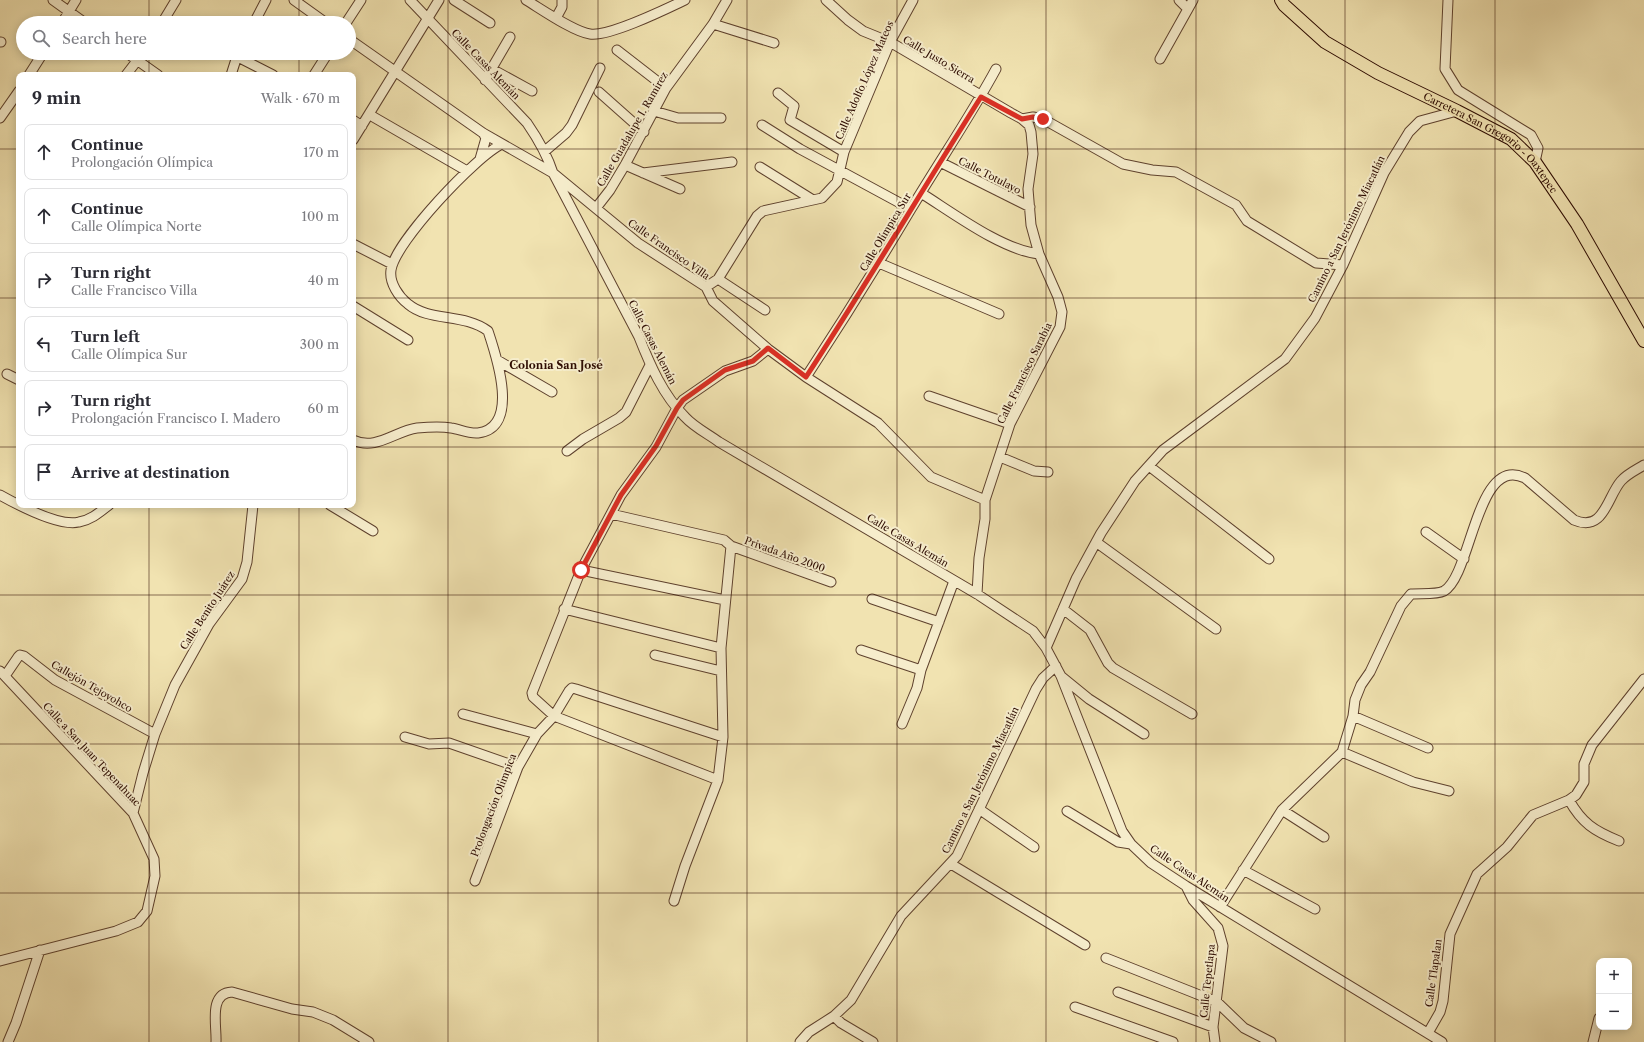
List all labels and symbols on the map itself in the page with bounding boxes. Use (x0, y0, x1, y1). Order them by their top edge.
street label: Calle Adolfo López Mateos (832, 19, 897, 142)
street label: Calle Casas Alemán (449, 26, 523, 103)
street label: Calle Justo Sierra (900, 33, 978, 86)
street label: Calle Guadalupe I. Ramírez (594, 70, 671, 189)
street label: Carretera San Gregorio - Oaxtepec (1421, 90, 1560, 196)
route end (1034, 110, 1052, 128)
street label: Camino a San Jerónimo Miacatlán (1305, 153, 1388, 305)
street label: Calle Totulayo (956, 154, 1023, 197)
street label: Calle Olímpica Sur (857, 190, 914, 274)
street label: Calle Francisco Villa (625, 216, 713, 283)
street label: Calle Casas Alemán (626, 298, 680, 387)
street label: Calle Francisco Sarabia (994, 320, 1055, 426)
district label: Colonia San José (509, 358, 603, 372)
street label: Calle Casas Alemán (864, 511, 952, 570)
street label: Privada Año 2000 (743, 534, 827, 575)
route start (572, 561, 590, 579)
street label: Calle Benito Juárez (177, 569, 238, 652)
street label: Callejón Tejoyohco (49, 658, 135, 715)
street label: Calle a San Juan Tepenahuac (40, 700, 143, 809)
street label: Camino a San Jerónimo Miacatlán (939, 704, 1022, 856)
street label: Prolongación Olímpica (468, 751, 519, 859)
street label: Calle Casas Alemán (1147, 842, 1233, 905)
street label: Calle Tlapalan (1422, 937, 1445, 1008)
street label: Calle Tepetlapa (1197, 943, 1218, 1019)

